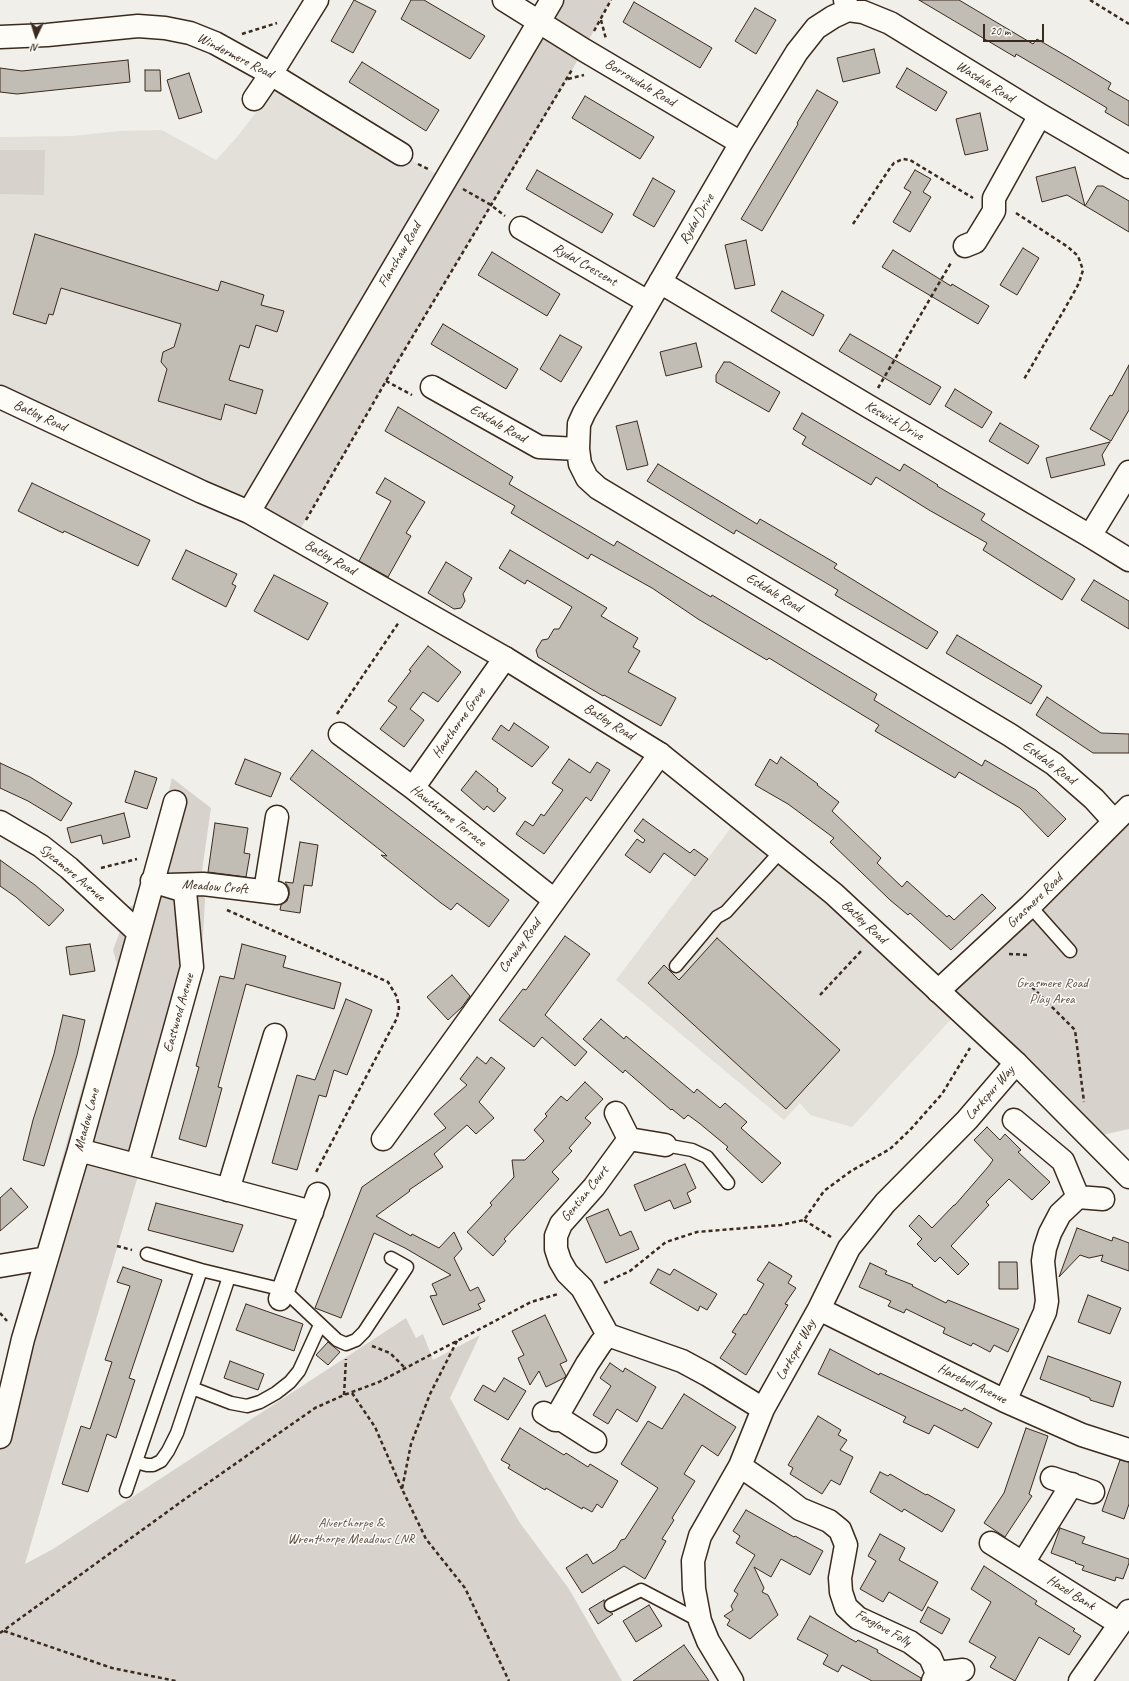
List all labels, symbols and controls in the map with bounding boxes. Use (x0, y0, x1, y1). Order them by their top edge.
north arrow (16, 16, 56, 56)
scale bar (985, 16, 1046, 42)
text: 20 m (990, 23, 1010, 39)
street label: Windermere Road (194, 30, 276, 82)
text: N (31, 41, 39, 55)
street label: Borrowdale Road (602, 55, 678, 111)
street label: Wasdale Road (953, 57, 1017, 107)
street label: Rydal Drive (676, 191, 718, 247)
street label: Flanshaw Road (375, 219, 425, 291)
street label: Rydal Crescent (550, 240, 620, 290)
street label: Batley Road (11, 396, 69, 436)
street label: Keswick Drive (862, 398, 926, 444)
street label: Eskdale Road (467, 401, 529, 447)
street label: Batley Road (301, 537, 359, 579)
street label: Eskdale Road (743, 570, 805, 616)
street label: Hawthorne Grove (429, 684, 489, 762)
street label: Batley Road (581, 700, 637, 744)
street label: Eskdale Road (1019, 737, 1079, 789)
street label: Hawthorne Terrace (407, 781, 489, 851)
street label: Sycamore Avenue (36, 841, 108, 905)
street label: Grasmere Road (1003, 870, 1067, 932)
street label: Meadow Croft (181, 876, 249, 898)
street label: Batley Road (838, 897, 890, 947)
street label: Conway Road (495, 916, 545, 976)
street label: Eastwood Avenue (160, 972, 198, 1054)
park label: Grasmere Road Play Area (1016, 975, 1088, 1008)
street label: Larkspur Way (962, 1062, 1018, 1124)
street label: Meadow Lane (71, 1087, 103, 1153)
street label: Gentian Court (557, 1163, 613, 1225)
street label: Larkspur Way (773, 1317, 819, 1383)
street label: Harebell Avenue (935, 1360, 1009, 1408)
park label: Alverthorpe & Wrenthorpe Meadows LNR (287, 1515, 415, 1548)
street label: Hazel Bank (1044, 1572, 1098, 1614)
street label: Foxglove Folly (852, 1606, 914, 1650)

